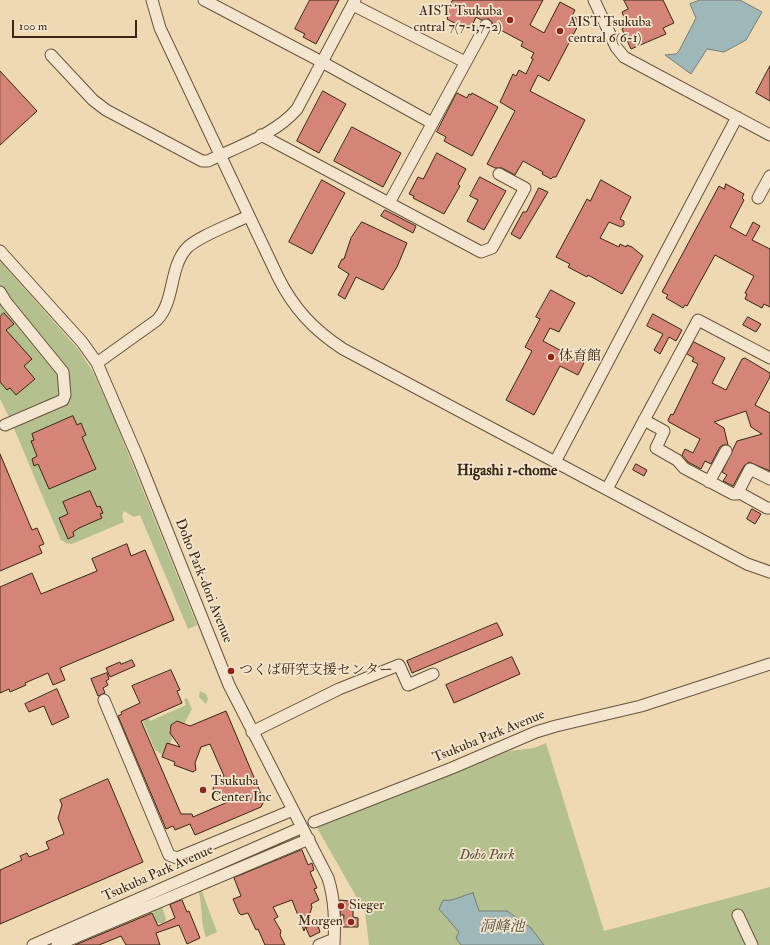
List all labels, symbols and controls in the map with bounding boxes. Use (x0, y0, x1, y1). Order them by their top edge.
place label: AIST Tsukuba cntral 7(7-1,7-2) (414, 4, 502, 36)
scale bar (14, 12, 139, 38)
marker: AIST Tsukuba cntral 7(7-1,7-2) (505, 15, 515, 25)
place label: AIST Tsukuba central 6(6-1) (568, 15, 651, 48)
text: 100 m (19, 19, 47, 34)
marker: AIST Tsukuba central 6(6-1) (555, 26, 565, 36)
place label: 体育館 (559, 349, 601, 365)
marker: 体育館 (546, 352, 556, 362)
district label: Higashi 1-chome (457, 463, 557, 481)
street label: Doho Park-dori Avenue (170, 516, 236, 646)
place label: つくば研究支援センター (239, 663, 393, 679)
marker: つくば研究支援センター (226, 666, 236, 676)
street label: Tsukuba Park Avenue (431, 707, 547, 767)
place label: Tsukuba Center Inc (211, 774, 271, 806)
marker: Tsukuba Center Inc (198, 785, 208, 795)
street label: Tsukuba Park Avenue (100, 842, 216, 906)
park label: Doho Park (459, 848, 515, 864)
place label: Sieger (349, 898, 384, 914)
marker: Sieger (336, 901, 346, 911)
place label: Morgen (298, 914, 343, 930)
marker: Morgen (346, 917, 356, 927)
water label: 洞峰池 (480, 919, 524, 937)

